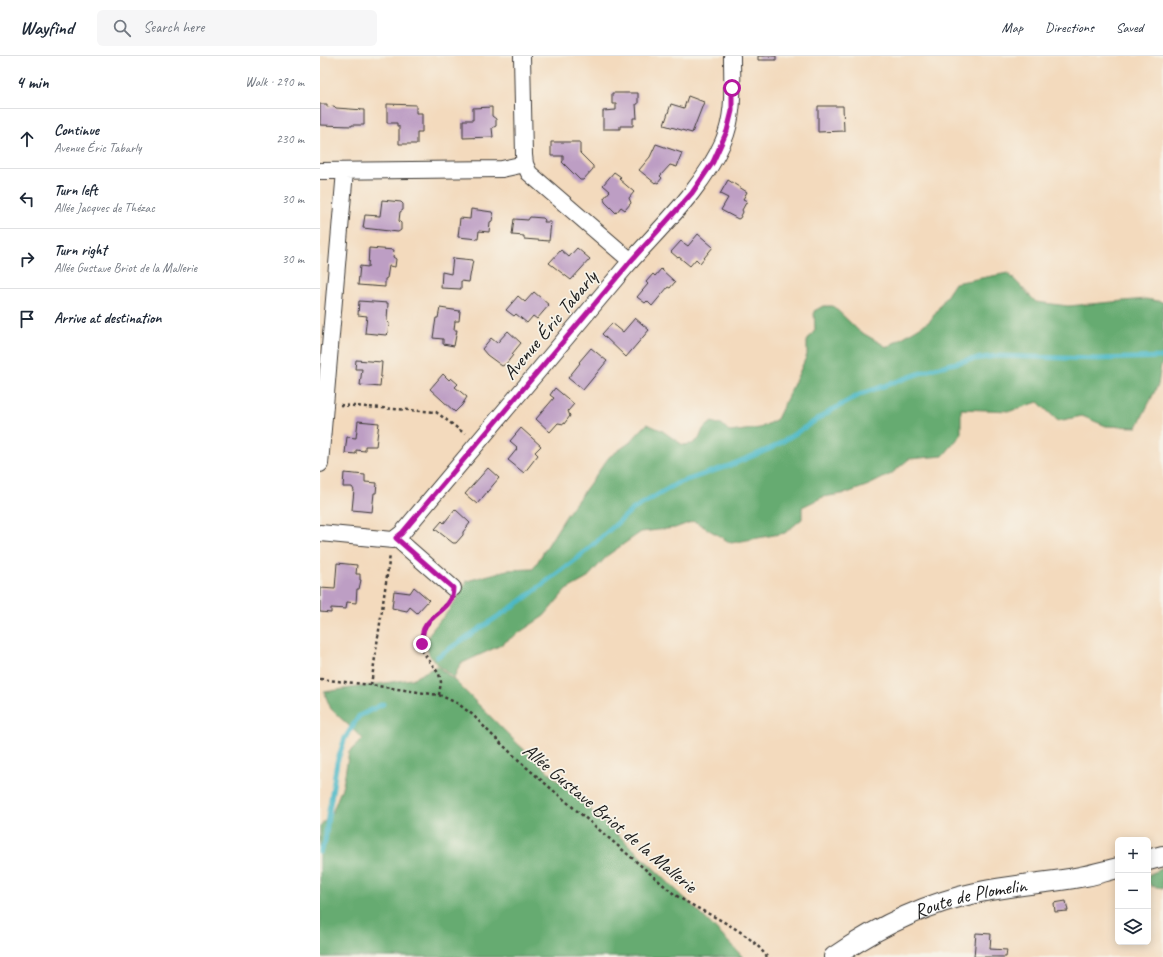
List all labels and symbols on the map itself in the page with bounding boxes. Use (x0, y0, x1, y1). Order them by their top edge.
route start (723, 79, 741, 97)
street label: Avenue Éric Tabarly (497, 264, 604, 385)
route end (413, 635, 431, 653)
street label: Allée Gustave Briot de la Mallerie (518, 738, 703, 899)
street label: Route de Plomelin (910, 872, 1029, 924)

